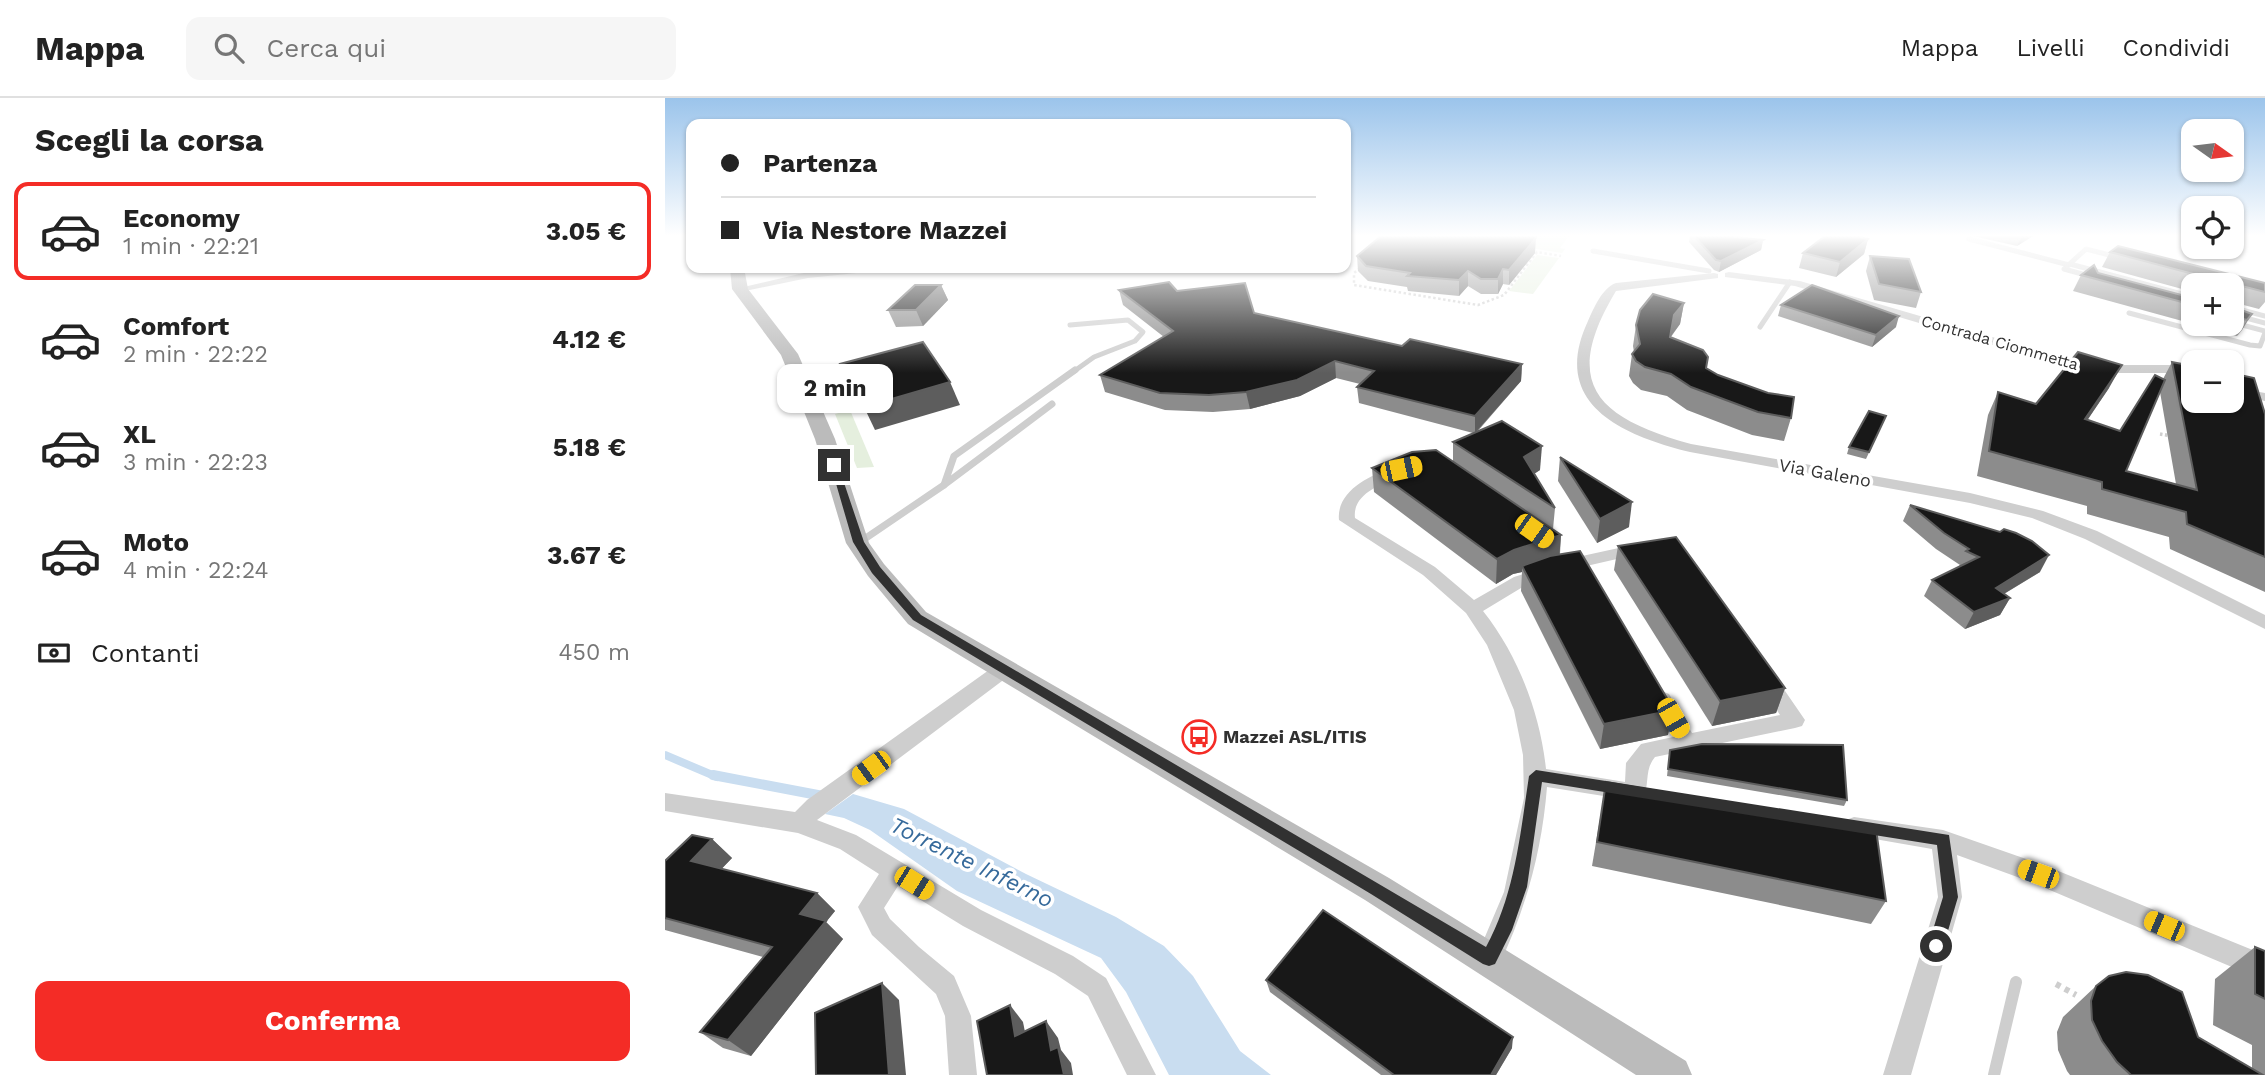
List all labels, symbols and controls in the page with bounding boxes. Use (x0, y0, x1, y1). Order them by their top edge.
search box (186, 17, 676, 80)
text: Mappa (35, 29, 144, 68)
icon: search (210, 29, 248, 67)
text: Cerca qui (266, 33, 386, 63)
text: Mappa (1901, 34, 1978, 62)
text: Livelli (2016, 34, 2085, 62)
text: Condividi (2123, 34, 2230, 62)
north arrow (2181, 119, 2243, 182)
map controls (2181, 119, 2244, 413)
text: Scegli la corsa (35, 121, 264, 159)
text: Partenza (763, 148, 877, 178)
button: locate (2181, 196, 2244, 259)
icon: car (39, 200, 102, 263)
text: Economy (123, 203, 240, 233)
text: Via Nestore Mazzei (763, 215, 1007, 245)
text: 3.05 € (546, 216, 626, 246)
text: 1 min · 22:21 (123, 233, 259, 260)
button: + (2181, 273, 2244, 336)
icon: car (39, 308, 102, 371)
text: Comfort (123, 311, 229, 341)
street label: Contrada Ciommetta (1919, 311, 2081, 374)
text: 4.12 € (552, 324, 626, 354)
text: 2 min · 22:22 (123, 341, 268, 368)
button: − (2181, 350, 2244, 413)
callout: 2 min (776, 364, 892, 412)
text: 2 min (804, 375, 866, 402)
icon: car (39, 416, 102, 479)
text: XL (123, 419, 156, 449)
text: 5.18 € (553, 432, 626, 462)
text: 3 min · 22:23 (123, 449, 268, 476)
route end (818, 449, 850, 481)
car (1379, 454, 1424, 484)
street label: Via Galeno (1777, 454, 1873, 491)
car (1511, 510, 1558, 552)
icon: car (39, 524, 102, 587)
text: Moto (123, 527, 189, 557)
text: 3.67 € (547, 540, 626, 570)
text: 4 min · 22:24 (123, 557, 268, 584)
icon: cash (35, 634, 73, 672)
text: Contanti (91, 638, 200, 668)
text: 450 m (558, 639, 630, 666)
car (1654, 695, 1693, 741)
bus stop icon: Mazzei ASL/ITIS (1180, 718, 1218, 756)
place label: Mazzei ASL/ITIS (1223, 726, 1367, 747)
car (848, 747, 895, 789)
water label: Torrente Inferno (886, 811, 1058, 914)
car (2015, 857, 2062, 891)
car (891, 863, 938, 903)
car (2141, 908, 2188, 944)
route start (1920, 930, 1952, 962)
button: Conferma (35, 981, 630, 1061)

